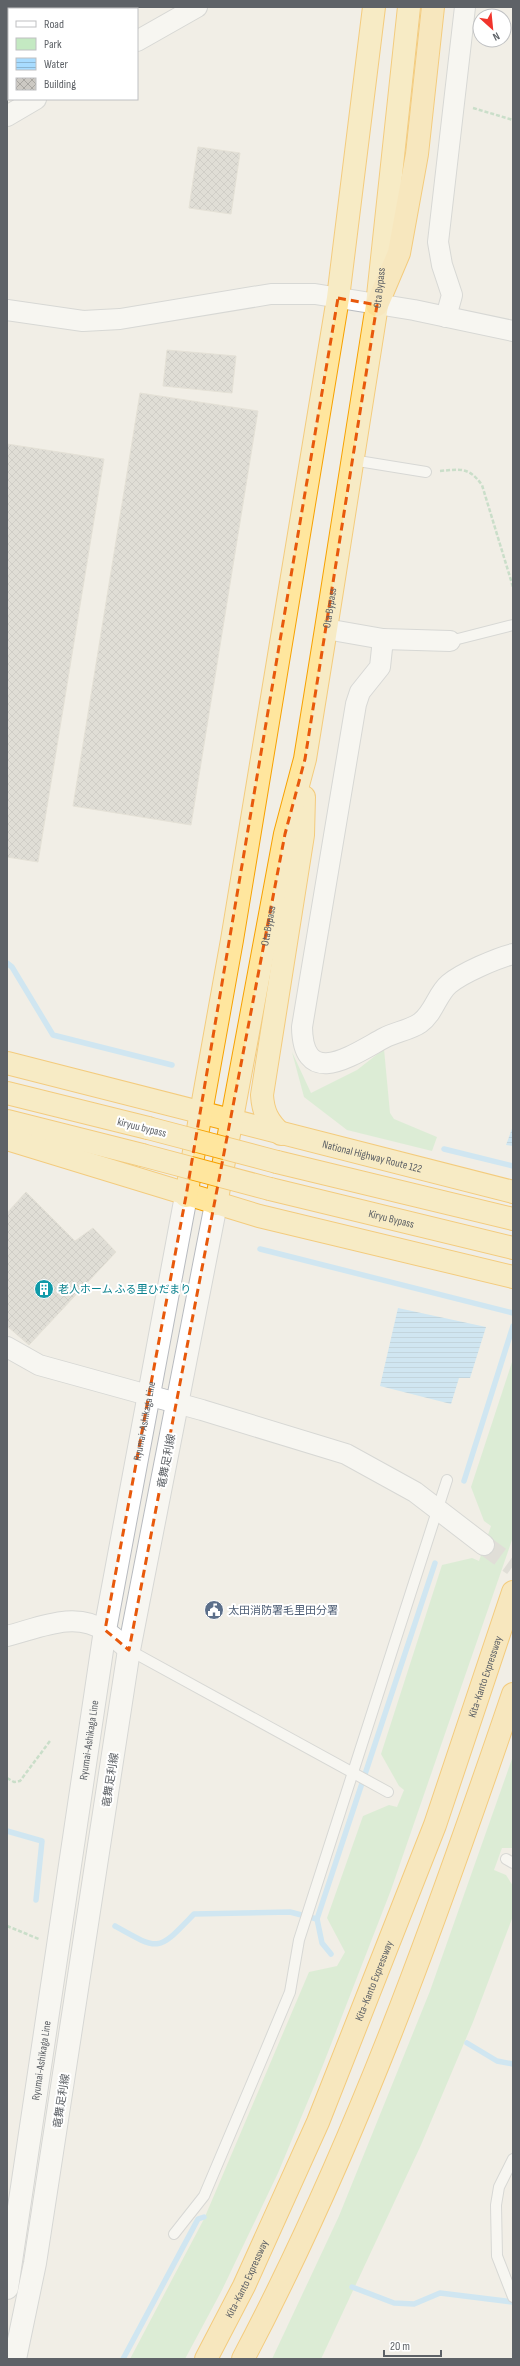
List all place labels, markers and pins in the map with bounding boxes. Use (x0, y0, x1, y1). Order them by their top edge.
building icon: 老人ホーム ふる里ひだまり (33, 1278, 55, 1300)
place label: 老人ホーム ふる里ひだまり (58, 1283, 191, 1296)
public building icon: 太田消防署毛里田分署 (203, 1599, 225, 1621)
place label: 太田消防署毛里田分署 (228, 1604, 338, 1617)

